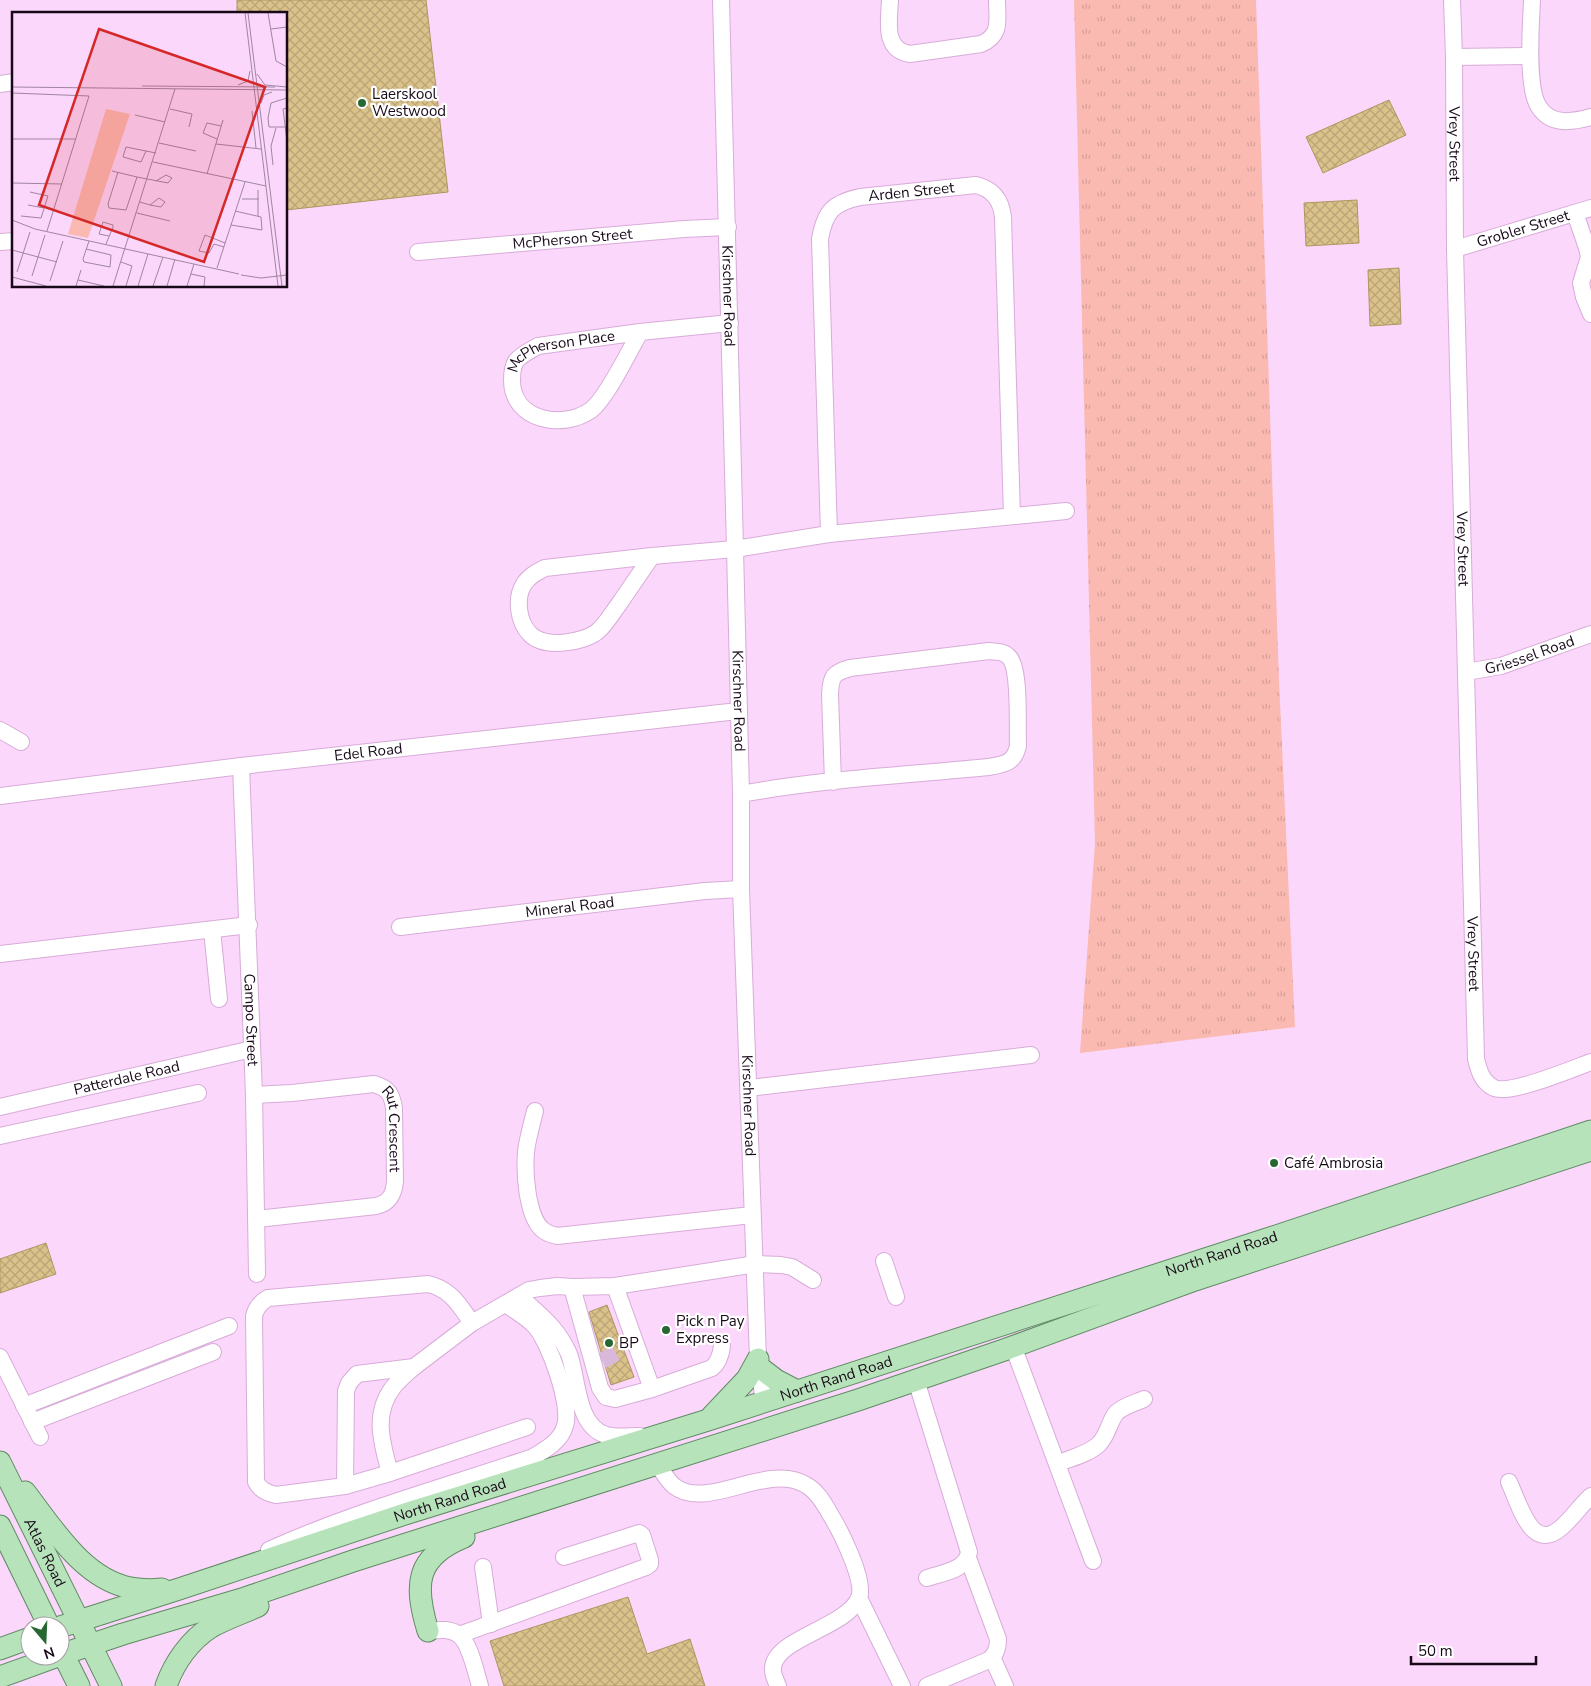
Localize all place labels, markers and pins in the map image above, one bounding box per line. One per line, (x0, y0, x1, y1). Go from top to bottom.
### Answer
place label: Laerskool Westwood (372, 84, 446, 121)
marker: Laerskool Westwood (356, 97, 368, 109)
place label: Café Ambrosia (1284, 1153, 1383, 1173)
marker: Café Ambrosia (1268, 1157, 1280, 1169)
place label: Pick n Pay Express (676, 1311, 745, 1348)
marker: Pick n Pay Express (660, 1324, 672, 1336)
place label: BP (619, 1333, 639, 1353)
marker: BP (603, 1337, 615, 1349)

